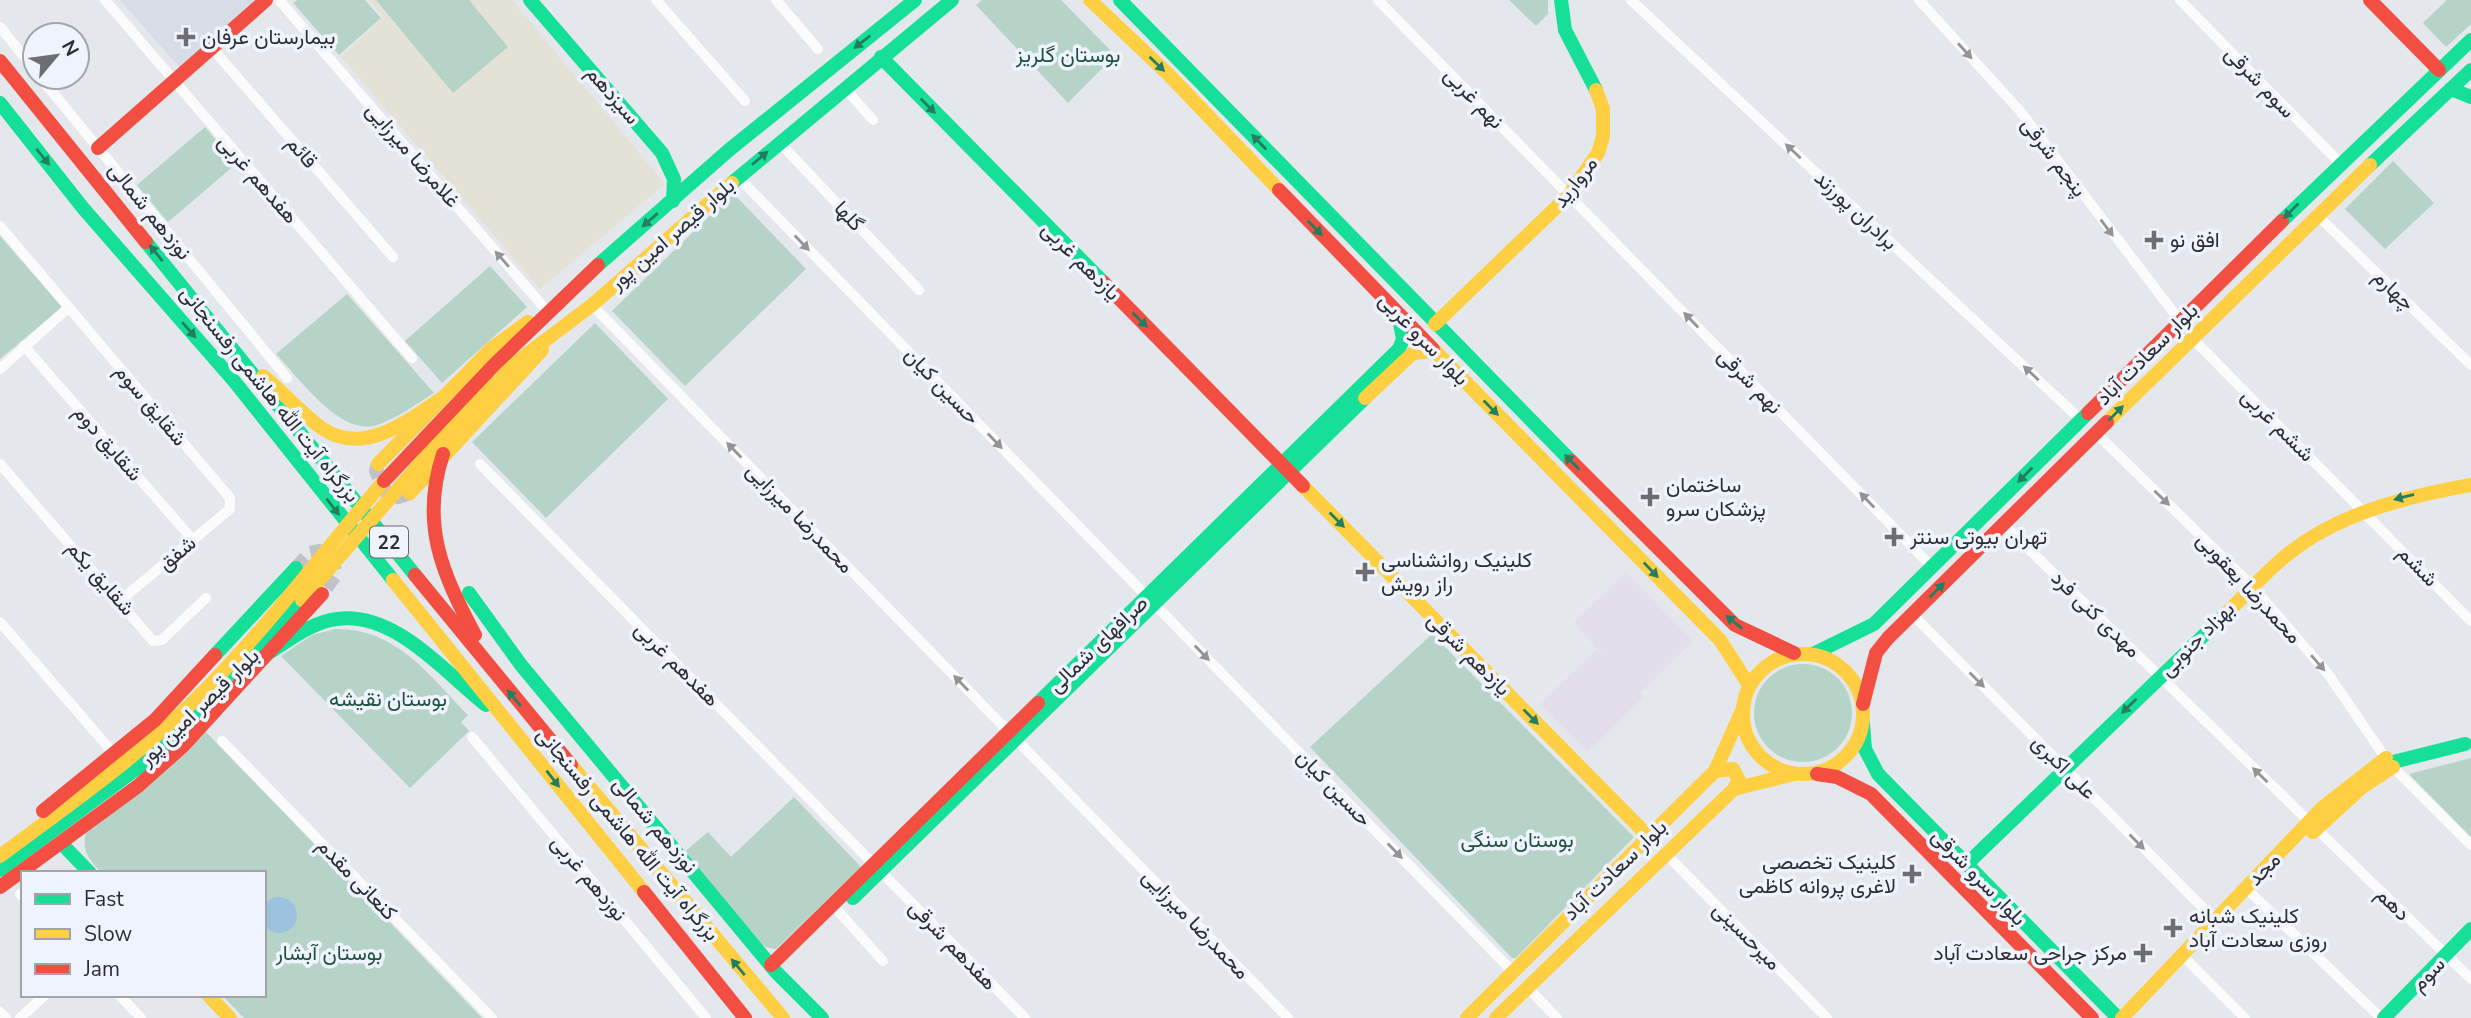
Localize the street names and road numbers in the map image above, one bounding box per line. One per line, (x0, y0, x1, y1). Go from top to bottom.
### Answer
street label: سوم شرقی (2219, 40, 2301, 124)
street label: سیزدهم (580, 60, 646, 130)
street label: نهم غربی (1438, 61, 1510, 135)
street label: غلامرضا میرزایی (360, 96, 466, 214)
street label: پنجم شرقی (2015, 111, 2093, 203)
street label: هفدهم غربی (211, 128, 305, 230)
street label: قائم (280, 130, 324, 174)
street label: مروارید (1546, 150, 1604, 214)
street label: نوزدهم شمالی (102, 156, 198, 266)
street label: برادران پورزند (1808, 164, 1904, 256)
street label: بلوار قیصر امین پور (603, 172, 741, 297)
street label: گلها (828, 195, 870, 237)
street label: یازدهم غربی (1035, 215, 1127, 307)
street label: چهارم (2367, 263, 2421, 317)
street label: بزرگراه آیت الله هاشمی رفسنجانی (174, 280, 366, 508)
street label: بلوار سرو غربی (1373, 286, 1475, 392)
street label: بلوار سعادت آباد (2090, 297, 2204, 411)
street label: حسین کیان (898, 341, 986, 431)
street label: نهم شرقی (1712, 342, 1788, 420)
street label: شقایق سوم (108, 358, 194, 452)
street label: ششم غربی (2235, 382, 2321, 468)
street label: شقایق دوم (67, 399, 149, 487)
street label: محمدرضا میرزایی (740, 457, 860, 579)
road number: 22 (370, 526, 408, 558)
street label: محمدرضا یعقوبی (2190, 526, 2308, 650)
street label: شفق (152, 529, 202, 577)
street label: شقایق یکم (61, 534, 141, 622)
street label: ششم (2391, 539, 2445, 593)
street label: مهدی کنی فرد (2045, 564, 2147, 664)
street label: صرافهای شمالی (1042, 589, 1154, 699)
street label: بهزاد جنوبی (2153, 595, 2241, 683)
street label: یازدهم شرقی (1421, 606, 1517, 702)
street label: هفدهم غربی (628, 615, 726, 713)
street label: بلوار قیصر امین پور (132, 642, 265, 773)
street label: بزرگراه آیت الله هاشمی رفسنجانی (530, 721, 726, 947)
street label: علی اکبری (2025, 728, 2103, 806)
street label: حسین کیان (1290, 743, 1378, 833)
street label: نوزدهم شمالی (606, 771, 704, 879)
street label: بلوار سعادت آباد (1557, 813, 1673, 927)
street label: بلوار سرو شرقی (1925, 822, 2033, 932)
street label: نوزدهم غربی (545, 829, 633, 927)
street label: کنعانی مقدم (311, 832, 403, 926)
street label: مجد (2241, 846, 2287, 892)
street label: محمدرضا میرزایی (1136, 863, 1256, 985)
street label: دهم (2370, 881, 2416, 927)
street label: هفدهم شرقی (903, 894, 1003, 996)
street label: میرحسینی (1707, 896, 1787, 976)
street label: سوم (2405, 950, 2451, 998)

